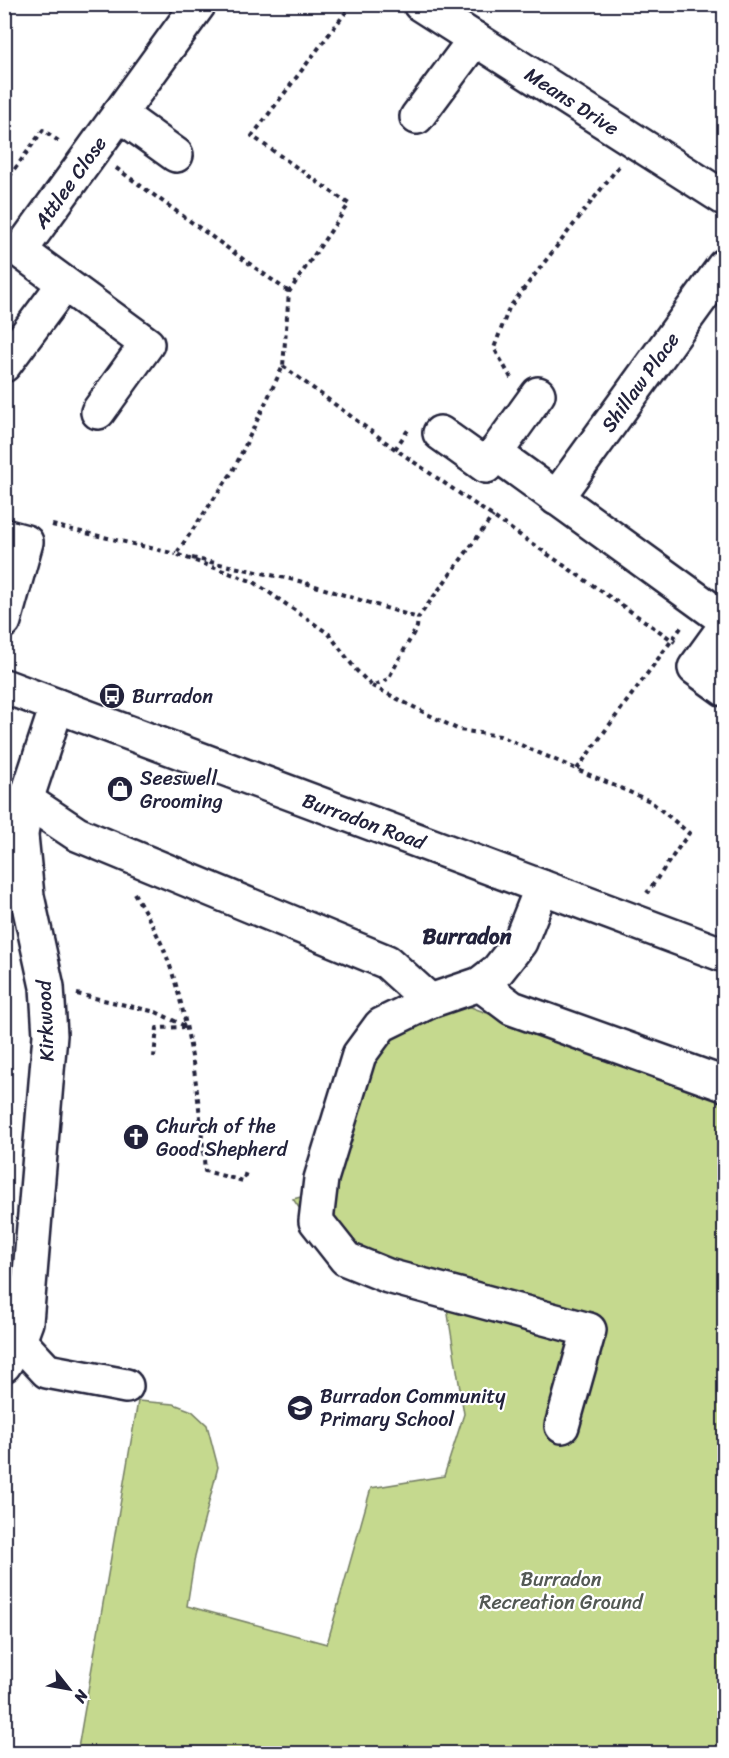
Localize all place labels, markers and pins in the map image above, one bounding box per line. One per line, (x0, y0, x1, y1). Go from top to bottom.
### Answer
place label: Burradon (132, 679, 213, 714)
bus stop icon: Burradon (97, 681, 127, 711)
place label: Seeswell Grooming (140, 761, 223, 819)
shop icon: Seeswell Grooming (105, 774, 135, 804)
place label: Church of the Good Shepherd (156, 1109, 289, 1167)
church icon: Church of the Good Shepherd (121, 1122, 151, 1152)
place label: Burradon Community Primary School (320, 1379, 506, 1437)
school or university icon: Burradon Community Primary School (285, 1393, 315, 1423)

